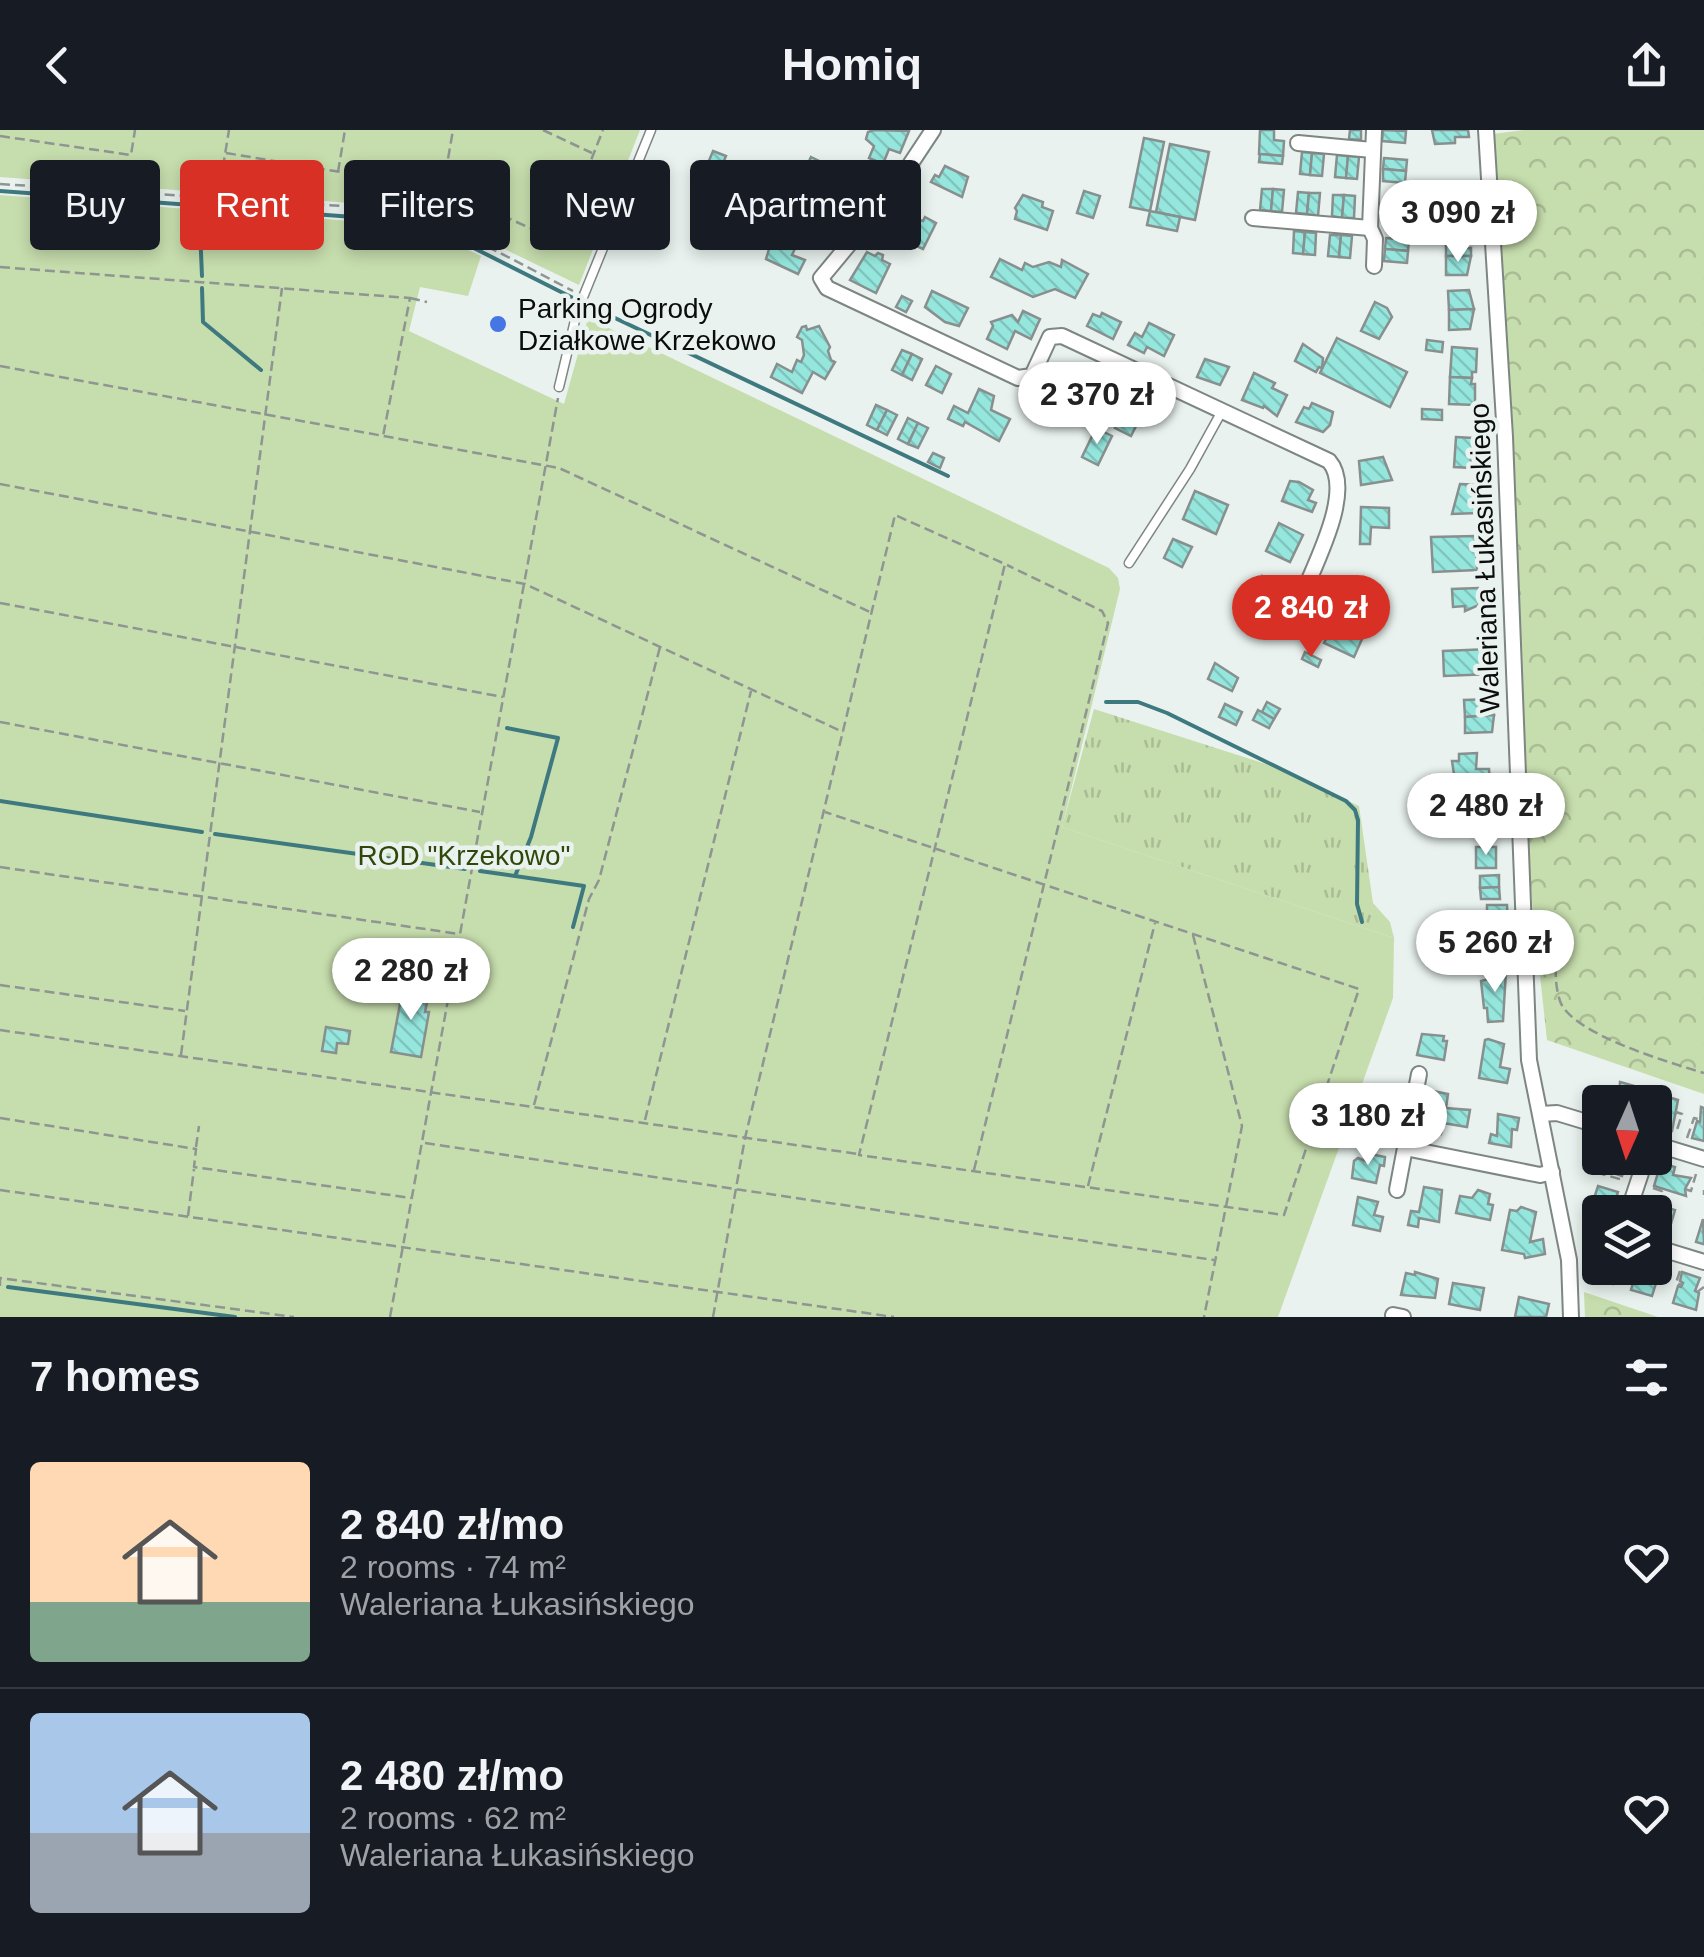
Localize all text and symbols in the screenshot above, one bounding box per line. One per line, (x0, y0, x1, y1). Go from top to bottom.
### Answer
icon: back (30, 38, 85, 93)
icon: share (1619, 38, 1674, 93)
text: Homiq (782, 39, 922, 90)
chip: Buy (30, 160, 160, 250)
chip: Rent (180, 160, 324, 250)
chip: Filters (344, 160, 510, 250)
chip: New (530, 160, 670, 250)
chip: Apartment (690, 160, 921, 250)
pin: 3 090 zł (1355, 180, 1561, 265)
text: 3 090 zł (1401, 194, 1515, 230)
place label: Parking Ogrody Działkowe Krzekowo (518, 293, 776, 356)
marker: Parking Ogrody Działkowe Krzekowo (487, 313, 509, 335)
pin: 2 370 zł (994, 362, 1200, 447)
text: 2 370 zł (1040, 376, 1154, 412)
street label: Waleriana Łukasińskiego (1464, 402, 1505, 714)
pin: 2 840 zł (1208, 575, 1414, 660)
text: 2 840 zł (1254, 589, 1368, 625)
pin: 2 480 zł (1383, 773, 1589, 858)
text: 2 480 zł (1429, 787, 1543, 823)
park label: ROD "Krzekowo" (358, 840, 570, 871)
pin: 5 260 zł (1392, 910, 1598, 995)
text: 5 260 zł (1438, 924, 1552, 960)
pin: 2 280 zł (308, 938, 514, 1023)
text: 2 280 zł (354, 952, 468, 988)
pin: 3 180 zł (1265, 1083, 1471, 1168)
north arrow (1582, 1085, 1672, 1175)
map controls (1582, 1085, 1672, 1285)
text: 3 180 zł (1311, 1097, 1425, 1133)
button: layers (1582, 1195, 1672, 1285)
icon: filters (1619, 1350, 1674, 1405)
text: 7 homes (30, 1353, 200, 1400)
text: 2 840 zł/mo (340, 1501, 564, 1548)
icon: home (110, 1502, 230, 1622)
icon: heart (1619, 1535, 1674, 1590)
text: 2 rooms · 74 m² (340, 1549, 566, 1585)
text: Waleriana Łukasińskiego (340, 1586, 695, 1622)
text: 2 480 zł/mo (340, 1752, 564, 1799)
icon: home (110, 1753, 230, 1873)
icon: heart (1619, 1786, 1674, 1841)
text: 2 rooms · 62 m² (340, 1800, 566, 1836)
text: Waleriana Łukasińskiego (340, 1837, 695, 1873)

